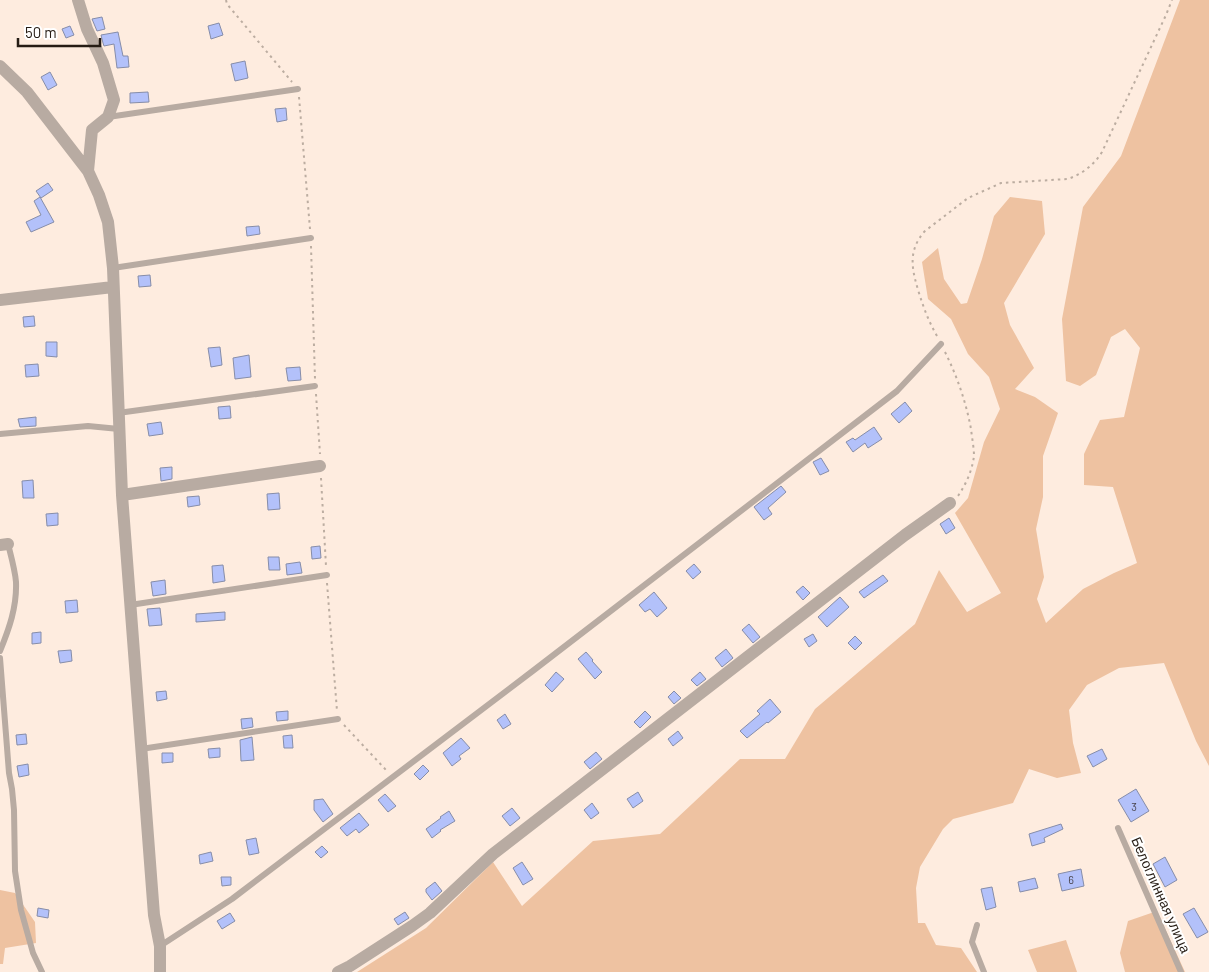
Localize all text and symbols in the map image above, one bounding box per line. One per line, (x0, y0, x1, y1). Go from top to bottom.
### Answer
scale bar (18, 15, 100, 47)
text: 50 m (25, 23, 57, 41)
house number: 3 (1131, 800, 1137, 813)
street label: Белоглинная улица (1128, 834, 1195, 956)
house number: 6 (1068, 873, 1074, 886)

